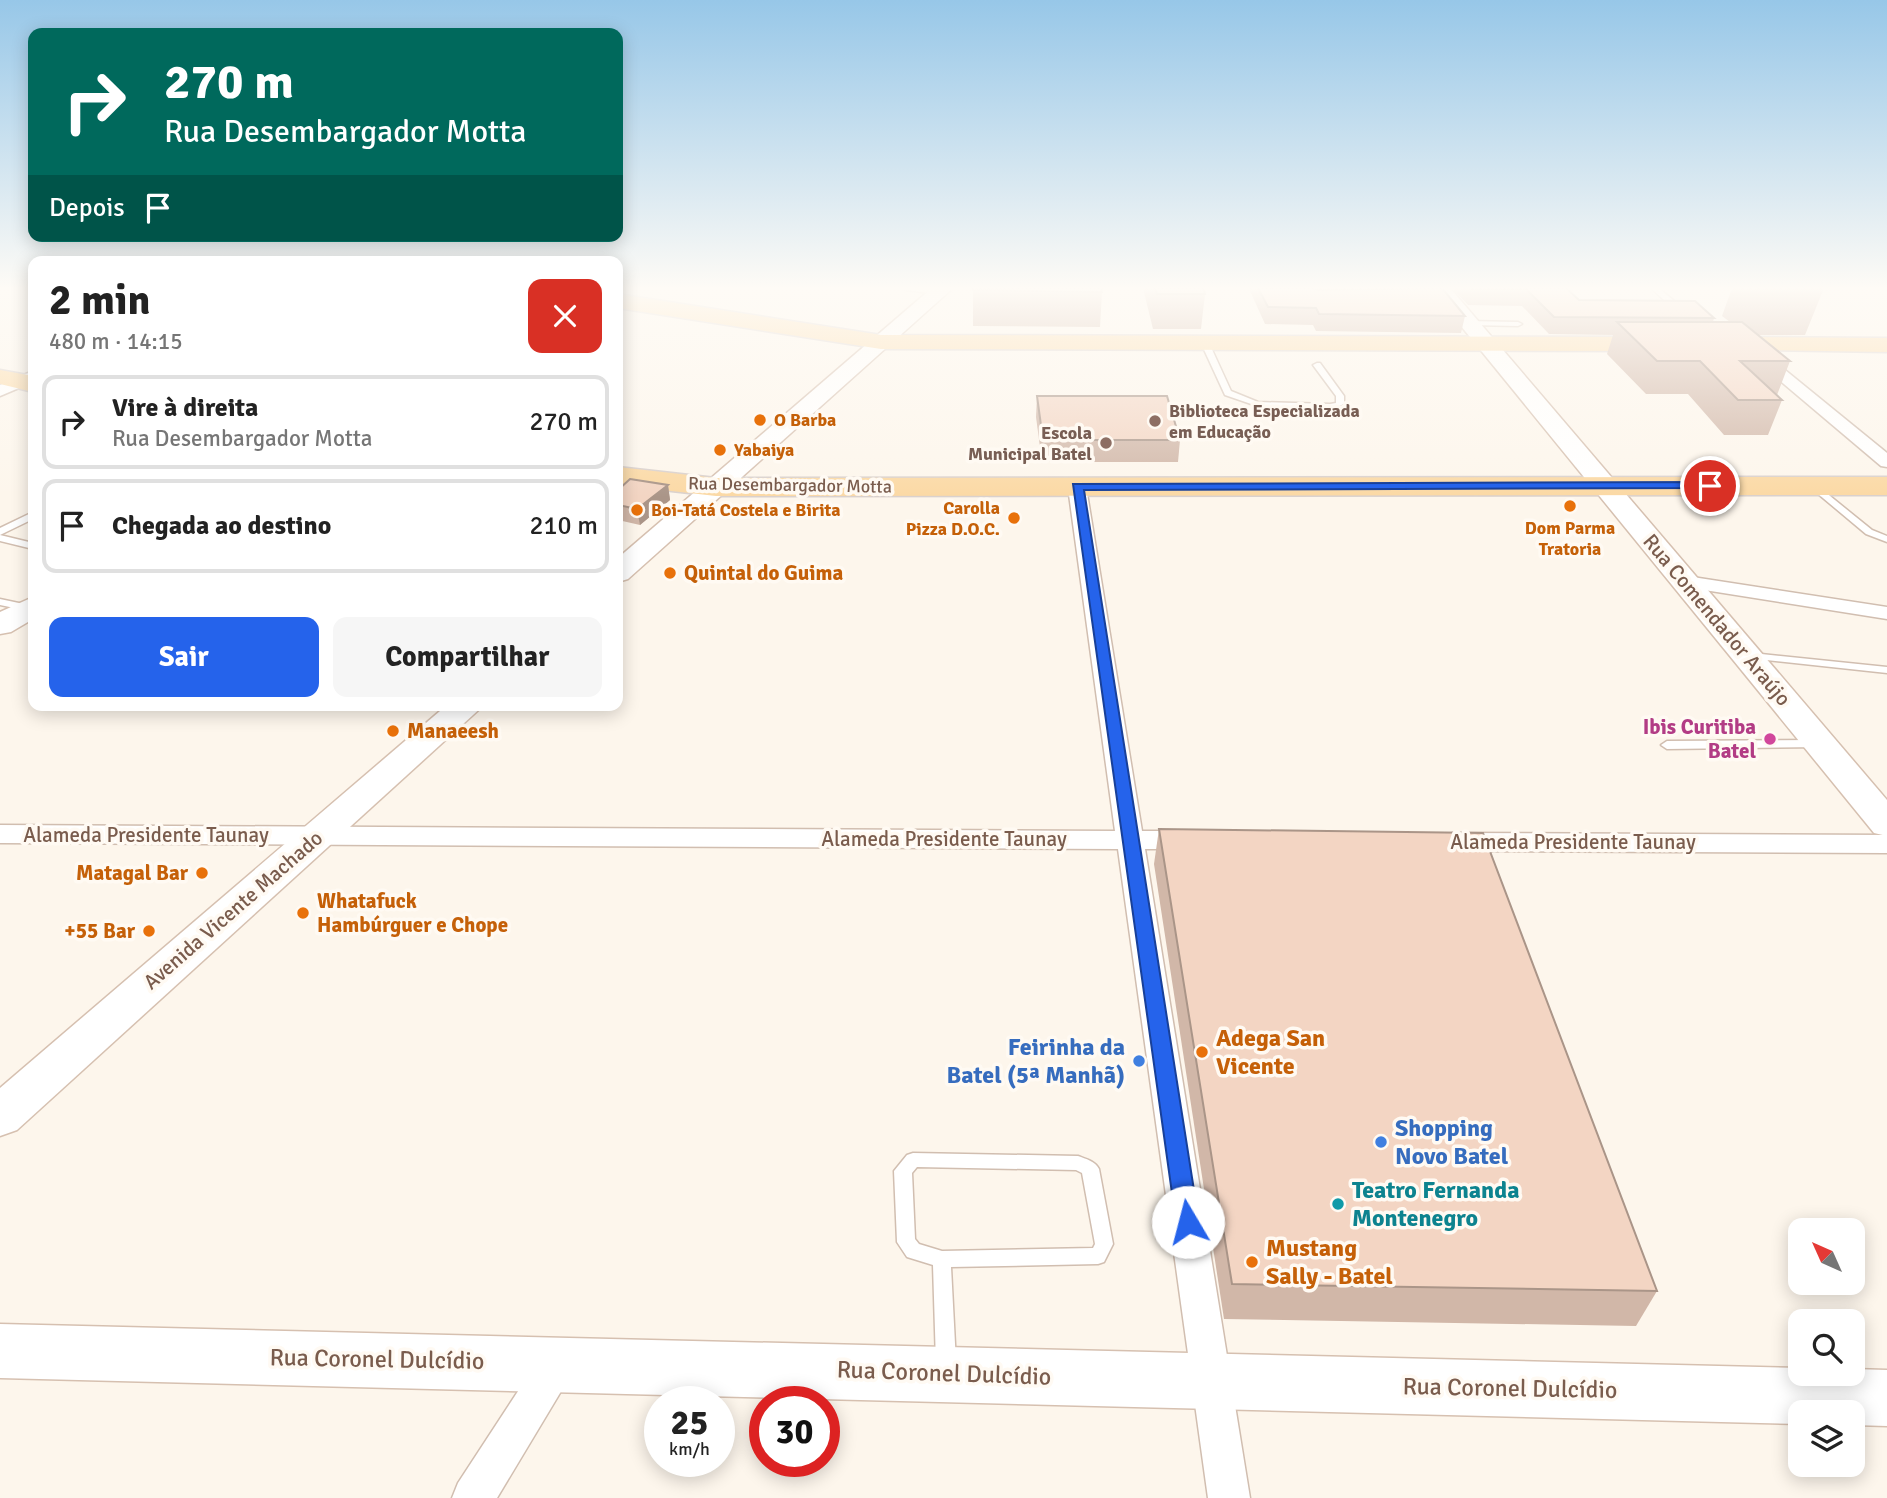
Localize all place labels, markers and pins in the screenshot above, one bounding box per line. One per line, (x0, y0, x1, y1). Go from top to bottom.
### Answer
place label: Biblioteca Especializada em Educação (1169, 400, 1360, 443)
place label: O Barba (774, 409, 836, 431)
marker: O Barba (752, 412, 768, 428)
marker: Biblioteca Especializada em Educação (1147, 413, 1163, 429)
place label: Escola Municipal Batel (968, 422, 1092, 465)
marker: Escola Municipal Batel (1098, 435, 1114, 451)
place label: Yabaiya (733, 439, 794, 461)
marker: Yabaiya (712, 442, 728, 458)
pin (1680, 456, 1740, 516)
place label: Carolla Pizza D.O.C. (906, 497, 1000, 540)
marker: Dom Parma Tratoria (1562, 498, 1578, 514)
place label: Boi-Tatá Costela e Birita (651, 499, 841, 521)
marker: Boi-Tatá Costela e Birita (629, 502, 645, 518)
marker: Carolla Pizza D.O.C. (1006, 510, 1022, 526)
place label: Dom Parma Tratoria (1525, 517, 1615, 560)
place label: Quintal do Guima (684, 560, 844, 586)
marker: Quintal do Guima (662, 565, 678, 581)
place label: Ibis Curitiba Batel (1643, 714, 1756, 764)
place label: Manaeesh (407, 718, 499, 744)
marker: Manaeesh (385, 723, 401, 739)
marker: Ibis Curitiba Batel (1762, 731, 1778, 747)
place label: Matagal Bar (76, 860, 189, 886)
marker: Matagal Bar (194, 865, 210, 881)
place label: Whatafuck Hambúrguer e Chope (317, 888, 508, 938)
marker: Whatafuck Hambúrguer e Chope (295, 905, 311, 921)
place label: +55 Bar (64, 918, 136, 944)
marker: +55 Bar (141, 923, 157, 939)
place label: Adega San Vicente (1216, 1023, 1325, 1081)
place label: Feirinha da Batel (5ª Manhã) (947, 1032, 1125, 1090)
marker: Adega San Vicente (1194, 1044, 1210, 1060)
marker: Feirinha da Batel (5ª Manhã) (1131, 1053, 1147, 1069)
place label: Shopping Novo Batel (1395, 1113, 1509, 1171)
marker: Shopping Novo Batel (1373, 1134, 1389, 1150)
place label: Teatro Fernanda Montenegro (1352, 1175, 1519, 1233)
marker: Teatro Fernanda Montenegro (1330, 1196, 1346, 1212)
place label: Mustang Sally - Batel (1266, 1233, 1393, 1291)
marker: Mustang Sally - Batel (1244, 1254, 1260, 1270)

